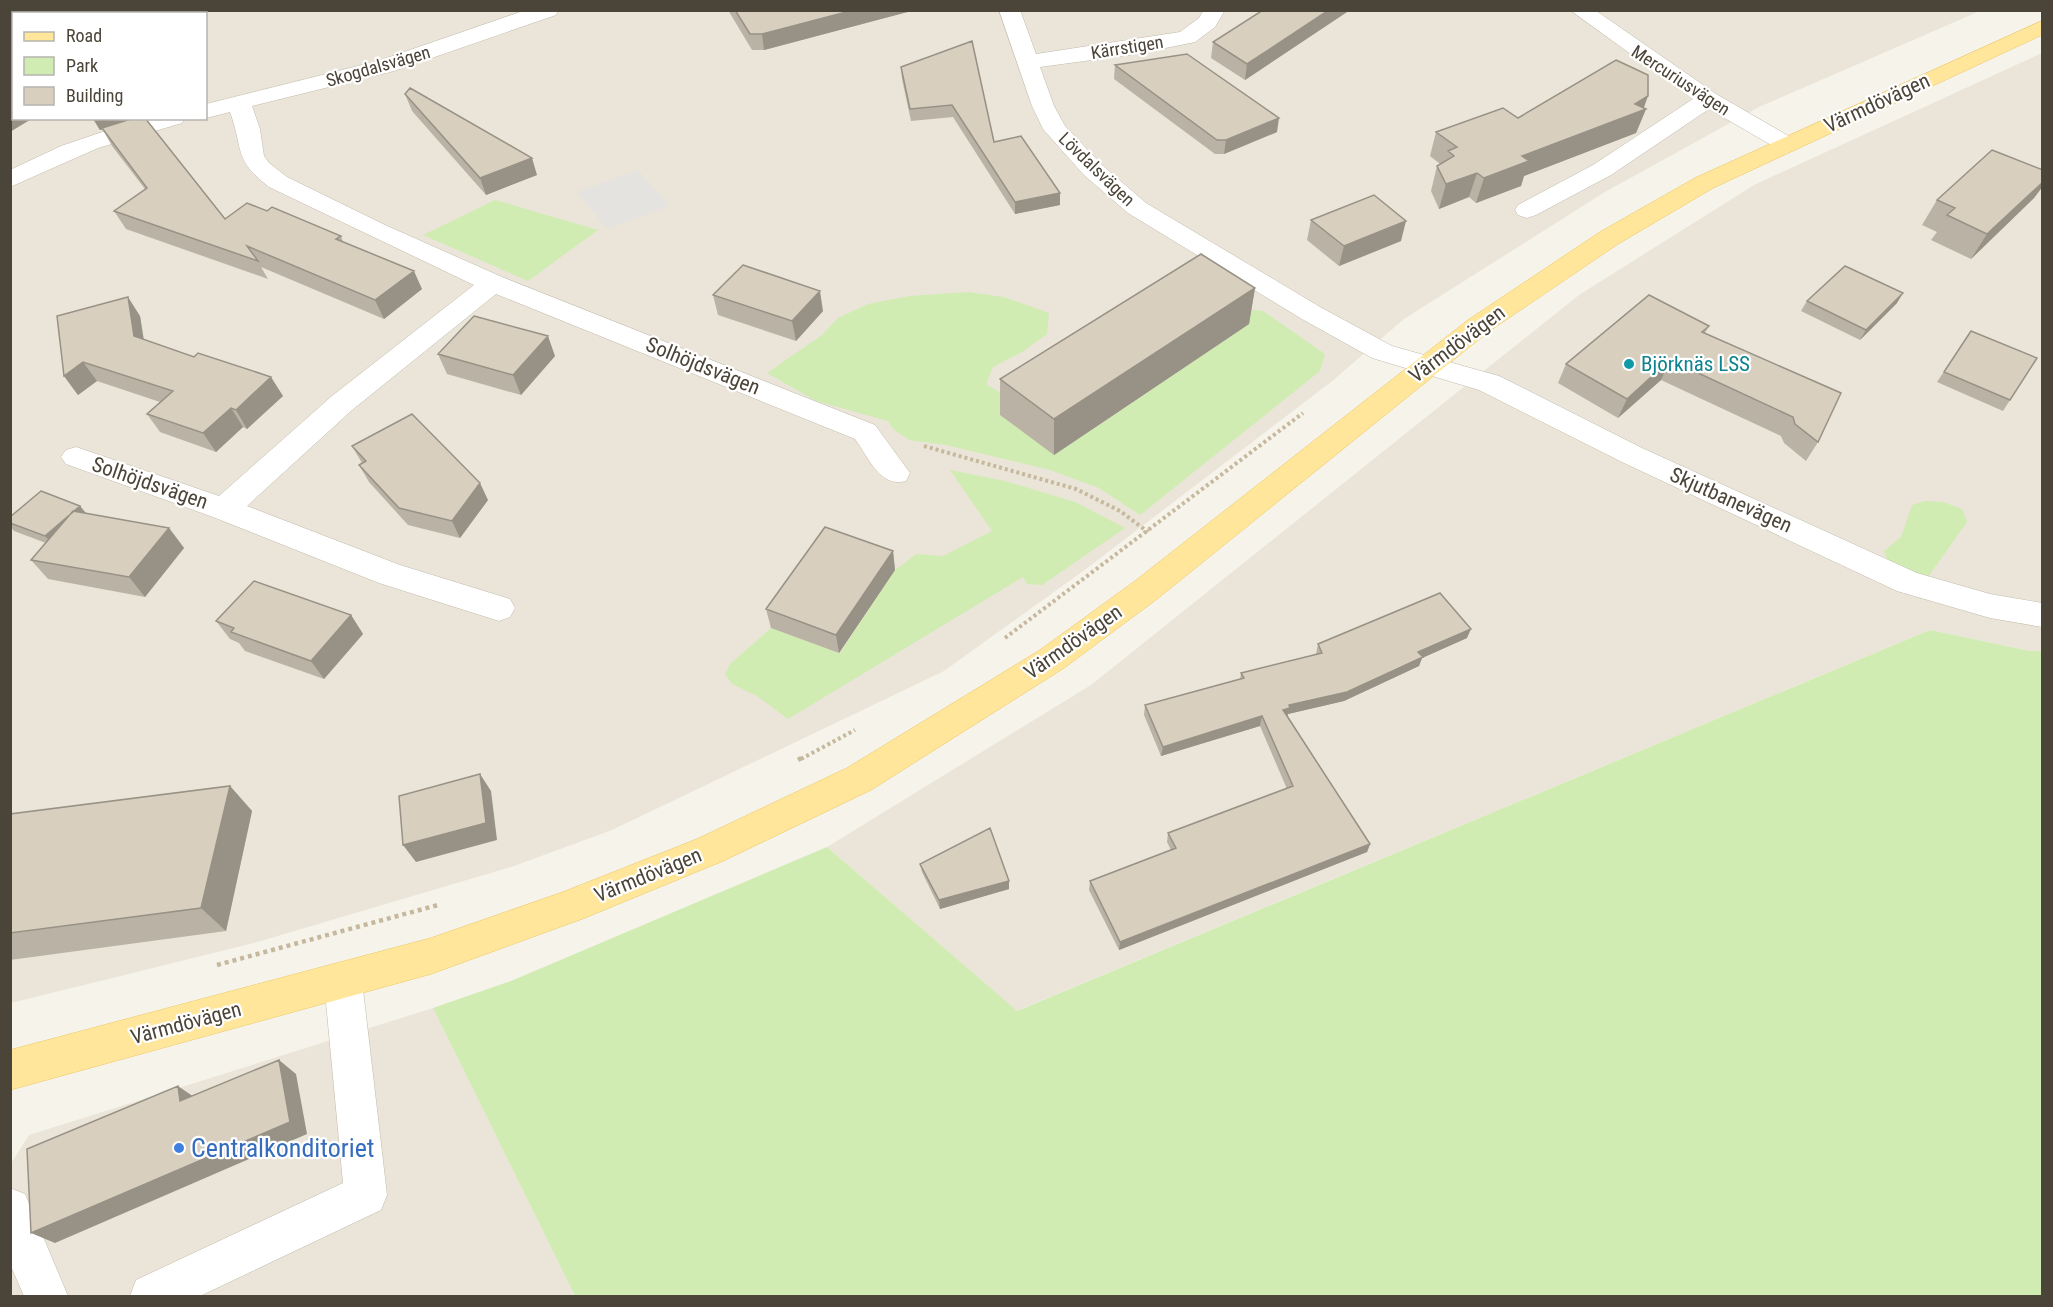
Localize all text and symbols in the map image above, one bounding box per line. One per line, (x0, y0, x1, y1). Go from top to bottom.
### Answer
legend (12, 12, 207, 120)
text: Road (66, 25, 102, 46)
street label: Kärrstigen (1089, 31, 1165, 63)
street label: Mercuriusvägen (1628, 40, 1734, 120)
street label: Skogdalsvägen (323, 41, 433, 91)
text: Park (66, 55, 98, 76)
street label: Värmdövägen (1820, 68, 1934, 138)
text: Building (66, 85, 123, 106)
street label: Lövdalsvägen (1055, 128, 1139, 210)
street label: Värmdövägen (1404, 300, 1510, 388)
street label: Solhöjdsvägen (642, 332, 764, 400)
place label: Björknäs LSS (1641, 352, 1750, 376)
marker: Björknäs LSS (1622, 357, 1636, 371)
street label: Solhöjdsvägen (89, 452, 211, 514)
street label: Skjutbanevägen (1666, 462, 1796, 538)
street label: Värmdövägen (1020, 600, 1126, 684)
street label: Värmdövägen (591, 843, 705, 907)
street label: Värmdövägen (128, 997, 244, 1049)
place label: Centralkonditoriet (191, 1133, 375, 1163)
marker: Centralkonditoriet (172, 1141, 186, 1155)

